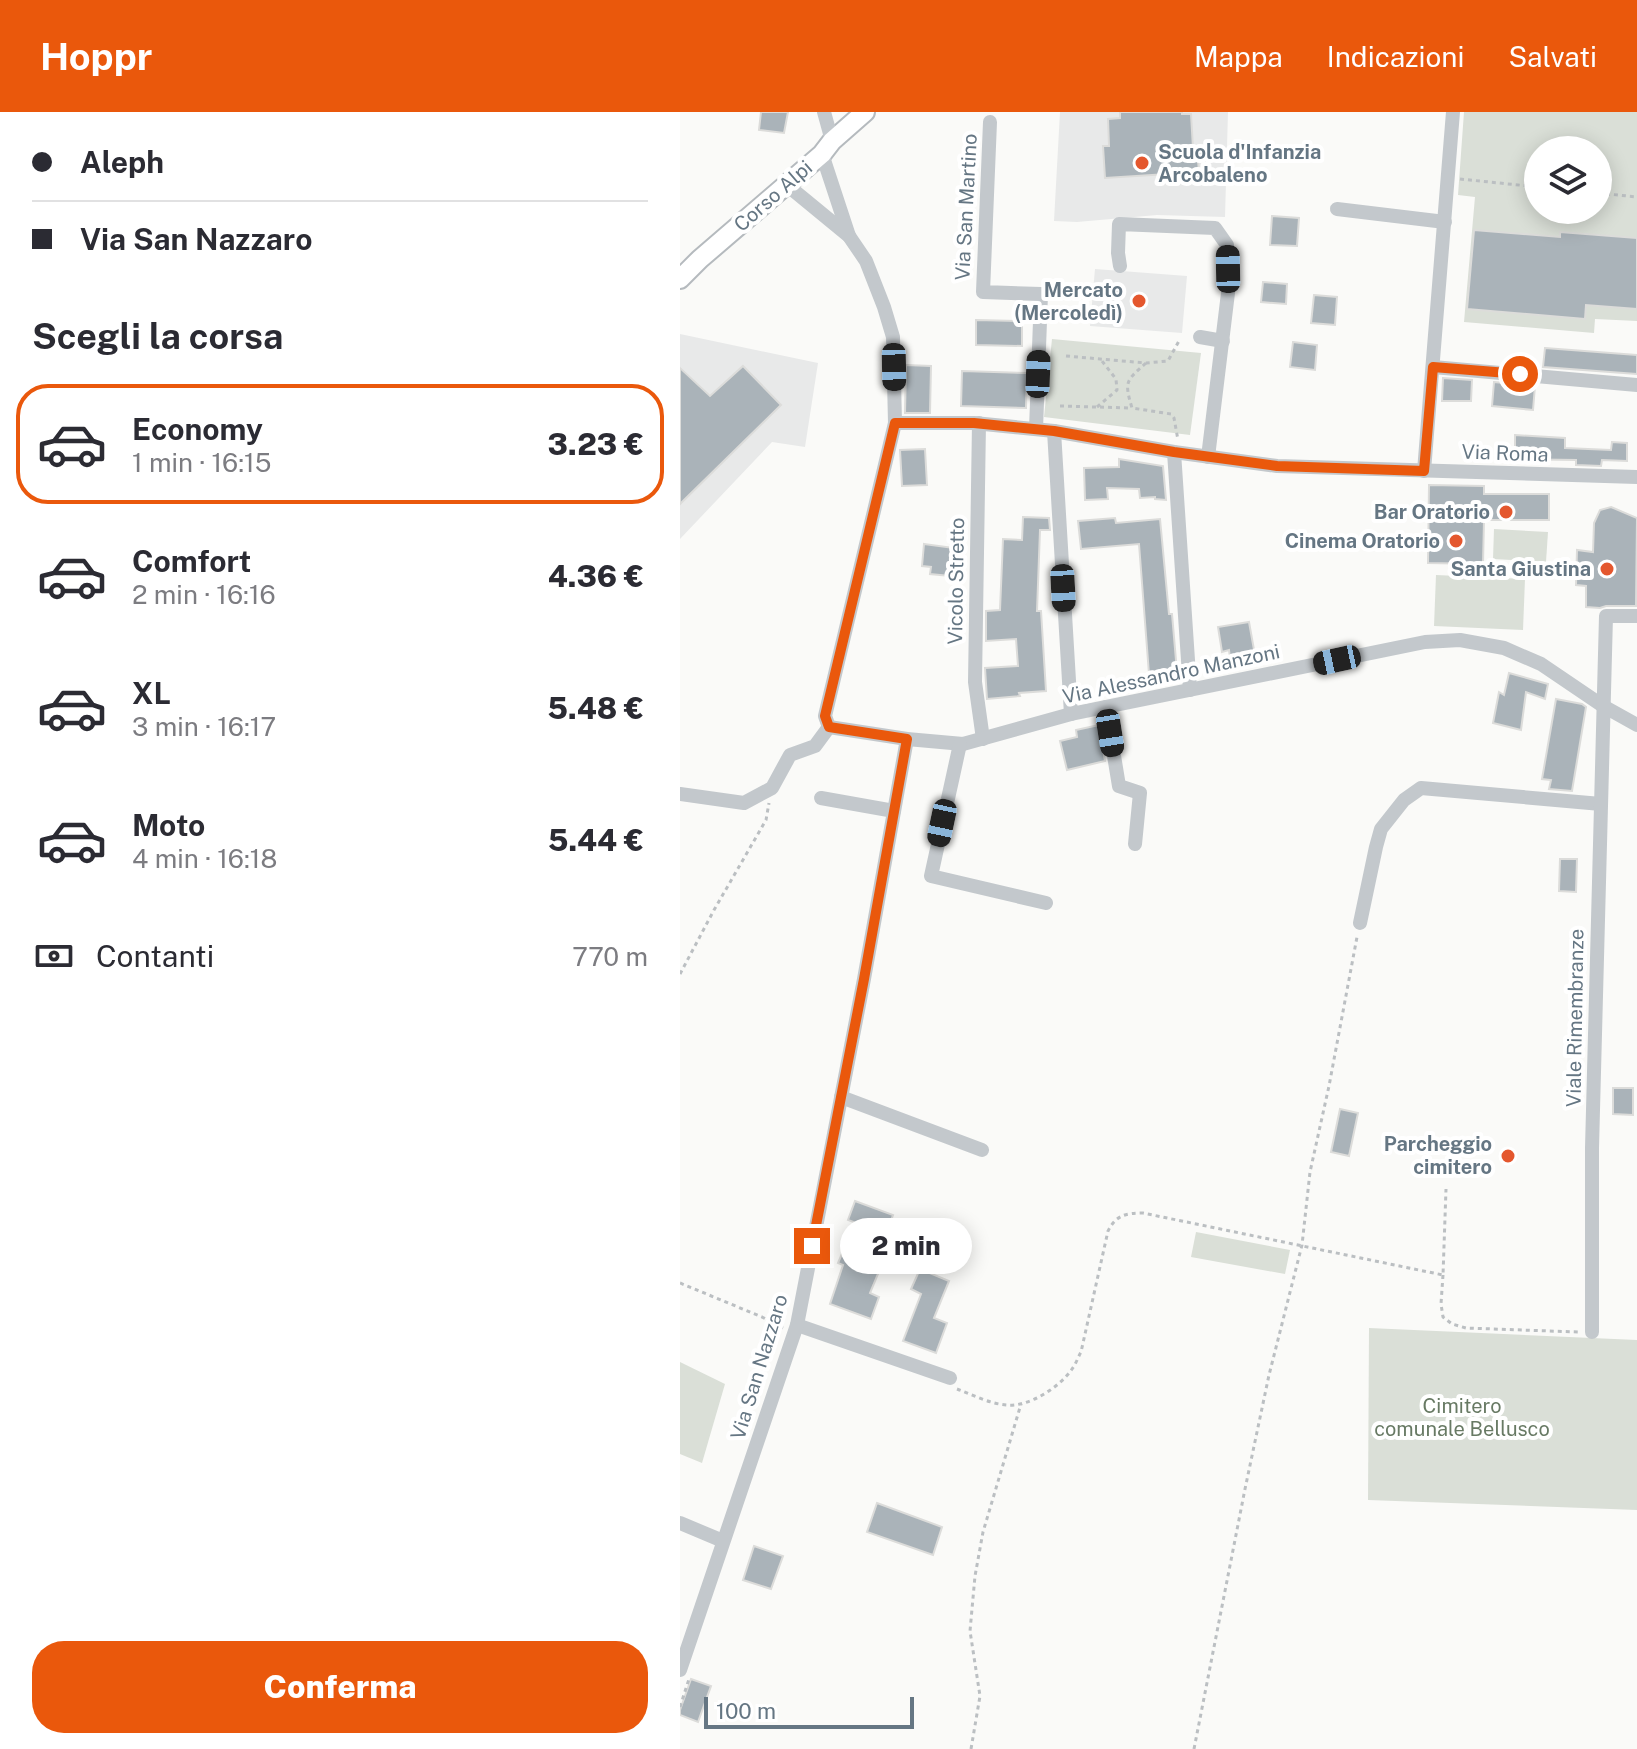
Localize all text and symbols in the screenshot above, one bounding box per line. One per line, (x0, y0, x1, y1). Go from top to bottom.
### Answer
text: Hoppr (40, 34, 152, 79)
text: Mappa (1194, 40, 1283, 73)
text: Indicazioni (1327, 40, 1464, 73)
text: Salvati (1508, 40, 1597, 73)
street label: Via San Martino (950, 133, 982, 281)
map controls (1524, 136, 1612, 224)
button: layers (1524, 136, 1612, 224)
place label: Scuola d'Infanzia Arcobaleno (1158, 140, 1321, 187)
text: Aleph (80, 144, 164, 180)
marker: Scuola d'Infanzia Arcobaleno (1133, 154, 1151, 172)
street label: Corso Alpi (729, 155, 817, 237)
text: Via San Nazzaro (80, 221, 312, 257)
car (1216, 245, 1240, 293)
place label: Mercato (Mercoledì) (1014, 278, 1123, 325)
marker: Mercato (Mercoledì) (1130, 292, 1148, 310)
text: Scegli la corsa (32, 315, 283, 357)
car (882, 343, 906, 391)
car (1025, 350, 1051, 398)
route start (1502, 356, 1538, 392)
icon: car (36, 408, 108, 480)
text: Economy (132, 411, 263, 447)
text: 3.23 € (547, 426, 644, 462)
street label: Via Roma (1461, 439, 1549, 467)
text: 1 min · 16:15 (132, 447, 271, 478)
place label: Bar Oratorio (1374, 500, 1490, 524)
marker: Bar Oratorio (1497, 503, 1515, 521)
street label: Vicolo Stretto (943, 517, 969, 645)
place label: Cinema Oratorio (1285, 529, 1440, 553)
marker: Cinema Oratorio (1447, 532, 1465, 550)
icon: car (36, 540, 108, 612)
text: Comfort (132, 543, 251, 579)
place label: Santa Giustina (1451, 557, 1591, 581)
text: 4.36 € (548, 558, 644, 594)
marker: Santa Giustina (1598, 560, 1616, 578)
car (1050, 563, 1076, 613)
text: 2 min · 16:16 (132, 579, 276, 610)
street label: Via Alessandro Manzoni (1060, 639, 1282, 709)
car (1311, 643, 1363, 677)
icon: car (36, 672, 108, 744)
text: XL (132, 675, 171, 711)
text: 5.48 € (547, 690, 644, 726)
car (1094, 707, 1126, 759)
text: 3 min · 16:17 (132, 711, 276, 742)
car (925, 797, 959, 849)
icon: car (36, 804, 108, 876)
text: Moto (132, 807, 205, 843)
text: 5.44 € (548, 822, 644, 858)
text: 4 min · 16:18 (132, 843, 277, 874)
street label: Viale Rimembranze (1561, 929, 1589, 1107)
icon: cash (32, 934, 76, 978)
text: Contanti (96, 938, 214, 974)
text: 770 m (572, 941, 648, 972)
place label: Parcheggio cimitero (1384, 1132, 1492, 1179)
marker: Parcheggio cimitero (1499, 1147, 1517, 1165)
callout: 2 min (840, 1218, 972, 1274)
route end (794, 1228, 830, 1264)
text: 2 min (871, 1230, 941, 1261)
street label: Via San Nazzaro (725, 1291, 793, 1443)
park label: Cimitero comunale Bellusco (1374, 1394, 1550, 1441)
button: Conferma (32, 1641, 648, 1733)
scale bar (704, 1693, 914, 1729)
text: 100 m (716, 1698, 776, 1724)

